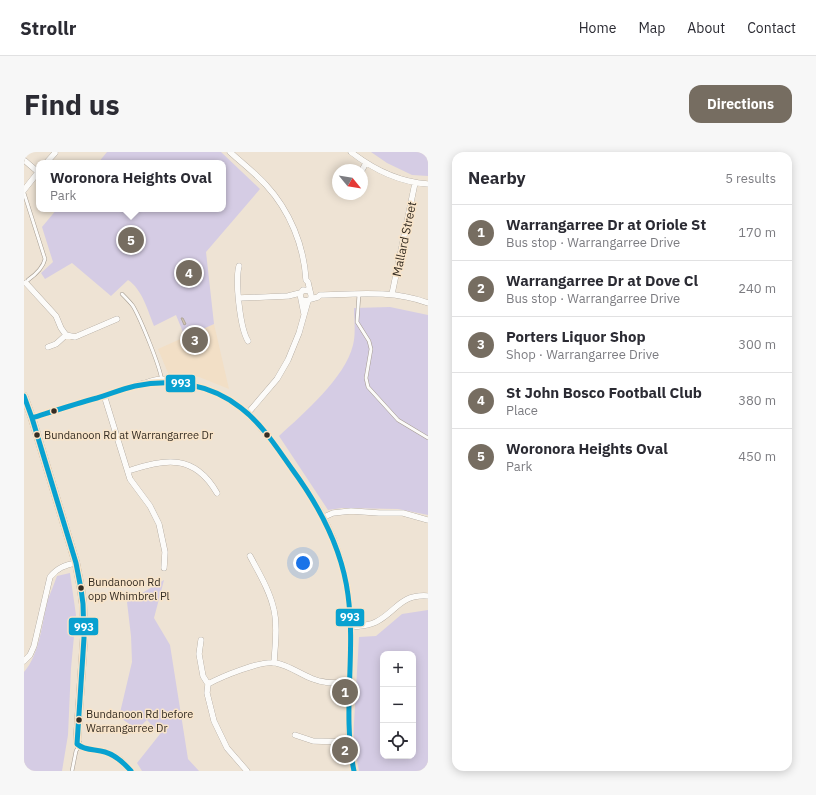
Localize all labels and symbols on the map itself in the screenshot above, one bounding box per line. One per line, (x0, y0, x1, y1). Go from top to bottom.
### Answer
north arrow (332, 164, 368, 200)
street label: Mallard Street (389, 200, 419, 278)
pin: 5 (118, 225, 144, 255)
pin: 4 (176, 258, 202, 288)
pin: 3 (182, 325, 208, 355)
line badge: 993 (165, 374, 196, 393)
text: 993 (171, 376, 191, 390)
unlabelled marker (49, 406, 59, 416)
place label: Bundanoon Rd at Warrangarree Dr (44, 428, 213, 442)
marker: Bundanoon Rd at Warrangarree Dr (32, 430, 42, 440)
unlabelled marker (262, 430, 272, 440)
your location (293, 553, 313, 573)
place label: Bundanoon Rd opp Whimbrel Pl (88, 575, 170, 603)
marker: Bundanoon Rd opp Whimbrel Pl (76, 583, 86, 593)
line badge: 993 (335, 608, 365, 627)
text: 993 (340, 610, 360, 624)
line badge: 993 (68, 617, 99, 636)
text: 993 (74, 620, 94, 634)
pin: 1 (332, 677, 358, 707)
place label: Bundanoon Rd before Warrangarree Dr (86, 707, 193, 735)
marker: Bundanoon Rd before Warrangarree Dr (74, 715, 84, 725)
pin: 2 (332, 735, 358, 765)

